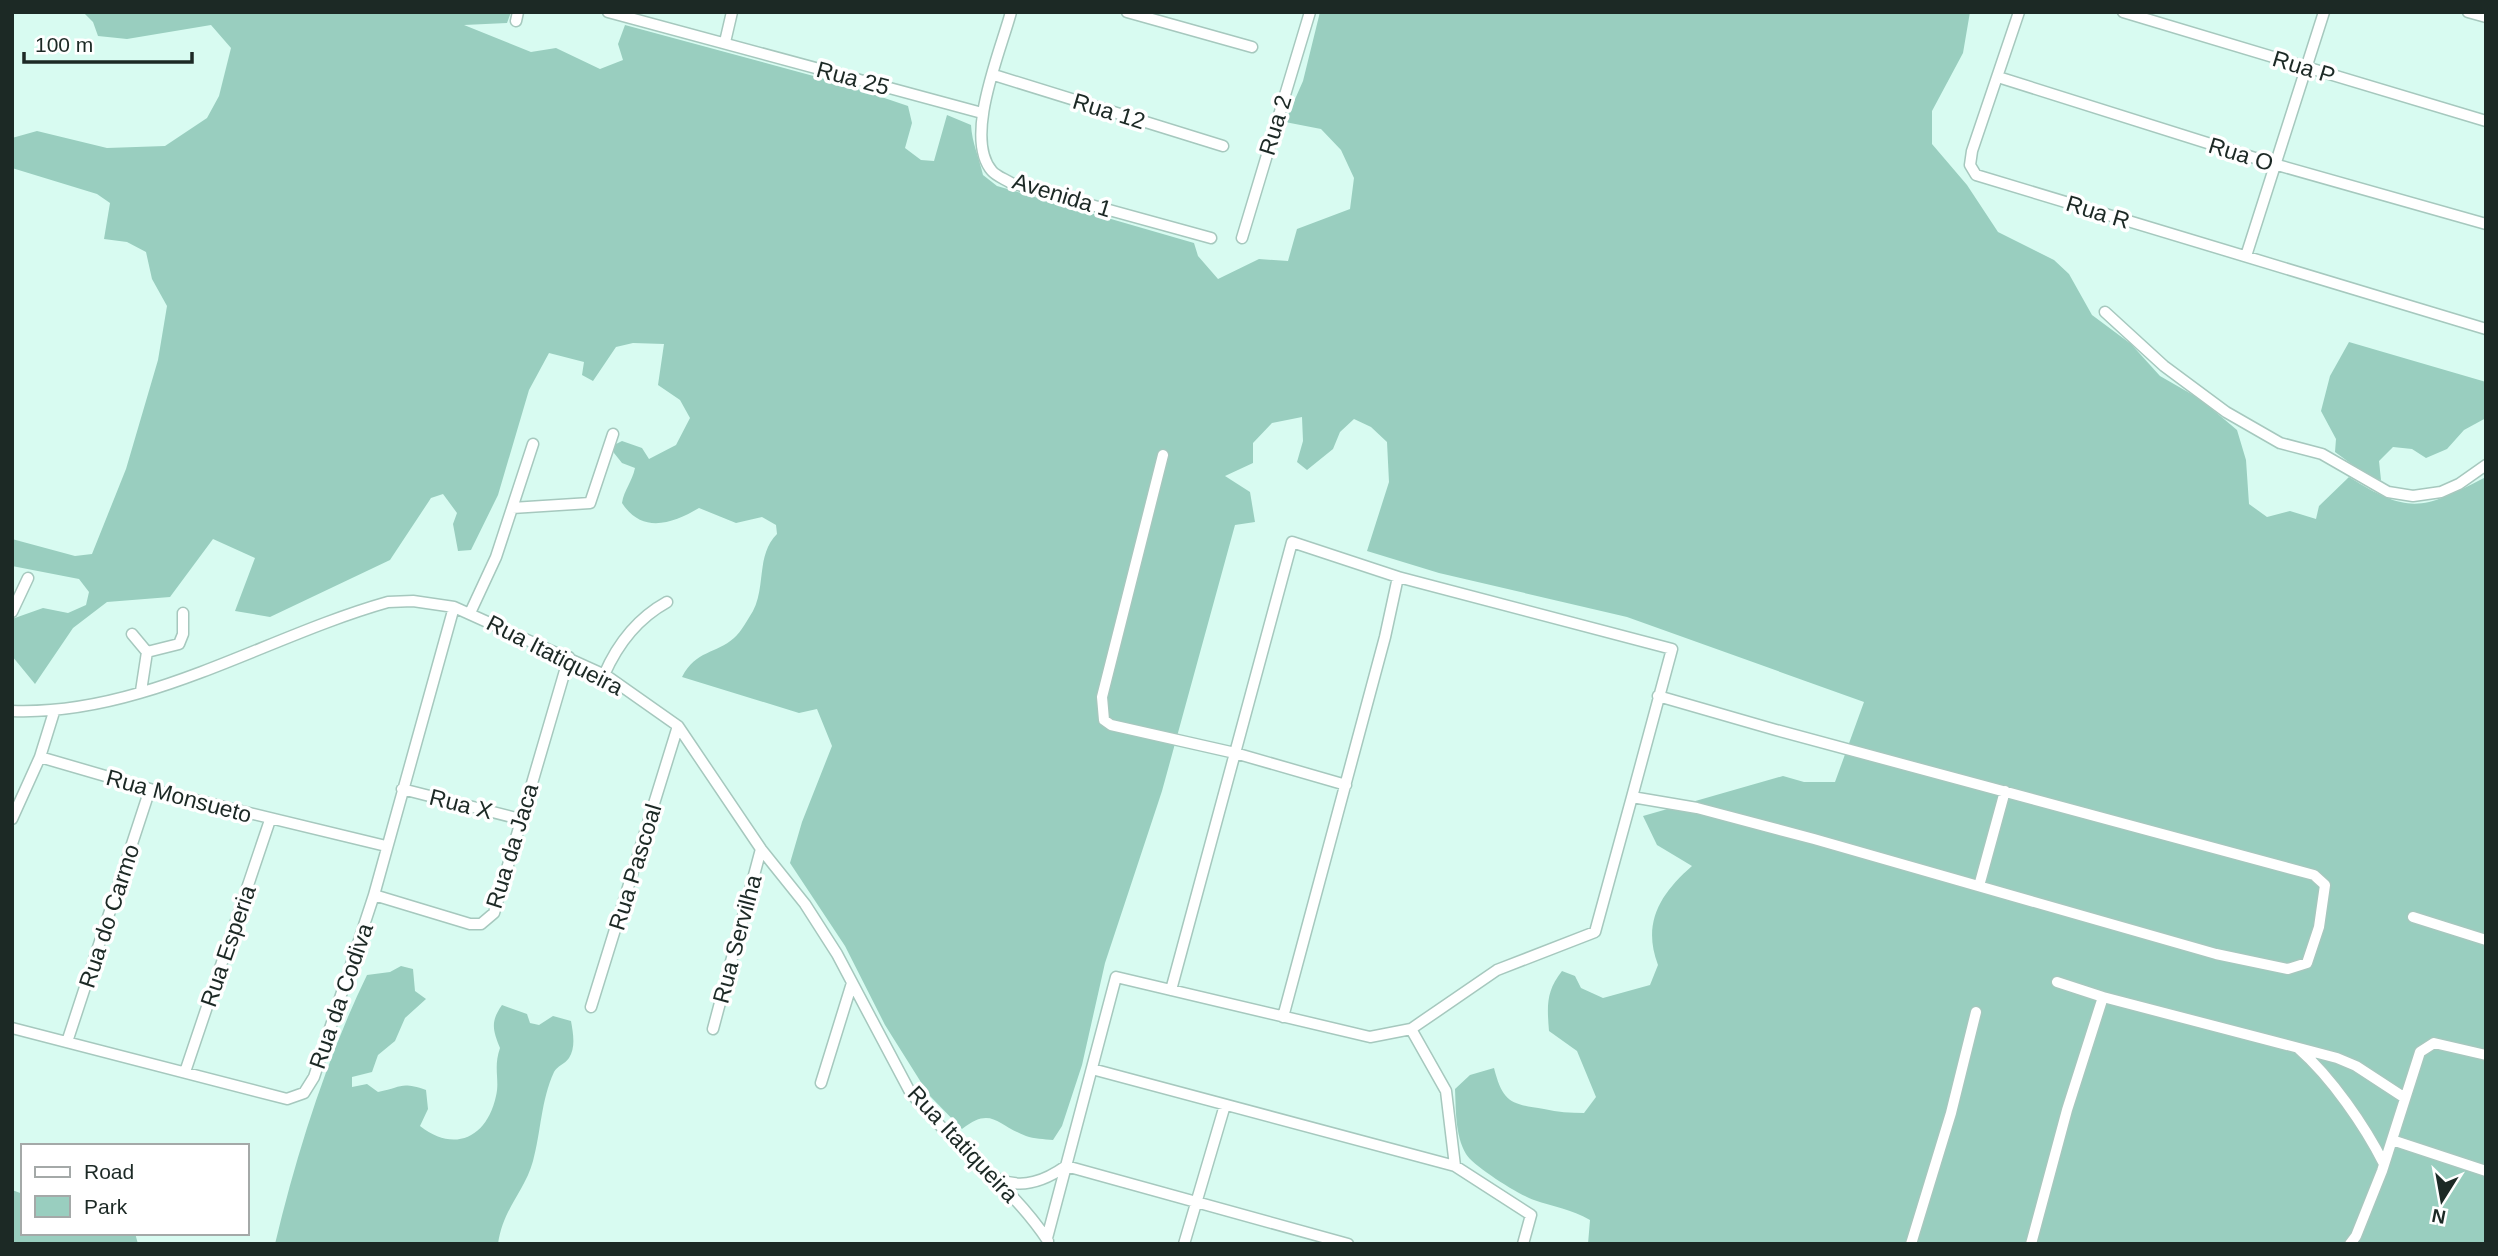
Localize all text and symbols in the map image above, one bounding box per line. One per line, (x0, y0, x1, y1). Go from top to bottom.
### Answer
scale bar (24, 21, 192, 65)
text: 100 m (35, 33, 93, 56)
street label: Rua P (2270, 45, 2338, 89)
street label: Rua 25 (814, 56, 892, 100)
street label: Rua 12 (1070, 88, 1148, 134)
street label: Rua 2 (1254, 92, 1296, 158)
street label: Rua O (2205, 132, 2277, 176)
street label: Avenida 1 (1009, 168, 1115, 222)
street label: Rua R (2063, 190, 2133, 234)
street label: Rua Itatiqueira (482, 609, 628, 701)
street label: Rua Monsueto (103, 764, 255, 828)
street label: Rua da Jaca (481, 780, 543, 912)
street label: Rua X (427, 784, 495, 824)
street label: Rua Pascoal (604, 801, 666, 933)
street label: Rua do Carmo (74, 841, 144, 991)
street label: Rua Servilha (707, 872, 767, 1006)
street label: Rua Esperia (195, 882, 261, 1010)
street label: Rua da Codiva (304, 920, 378, 1072)
street label: Rua Itatiqueira (902, 1080, 1024, 1208)
legend (21, 1144, 248, 1235)
text: Road (84, 1160, 134, 1183)
north arrow (2407, 1165, 2477, 1235)
text: Park (84, 1195, 128, 1218)
text: N (2430, 1205, 2448, 1228)

